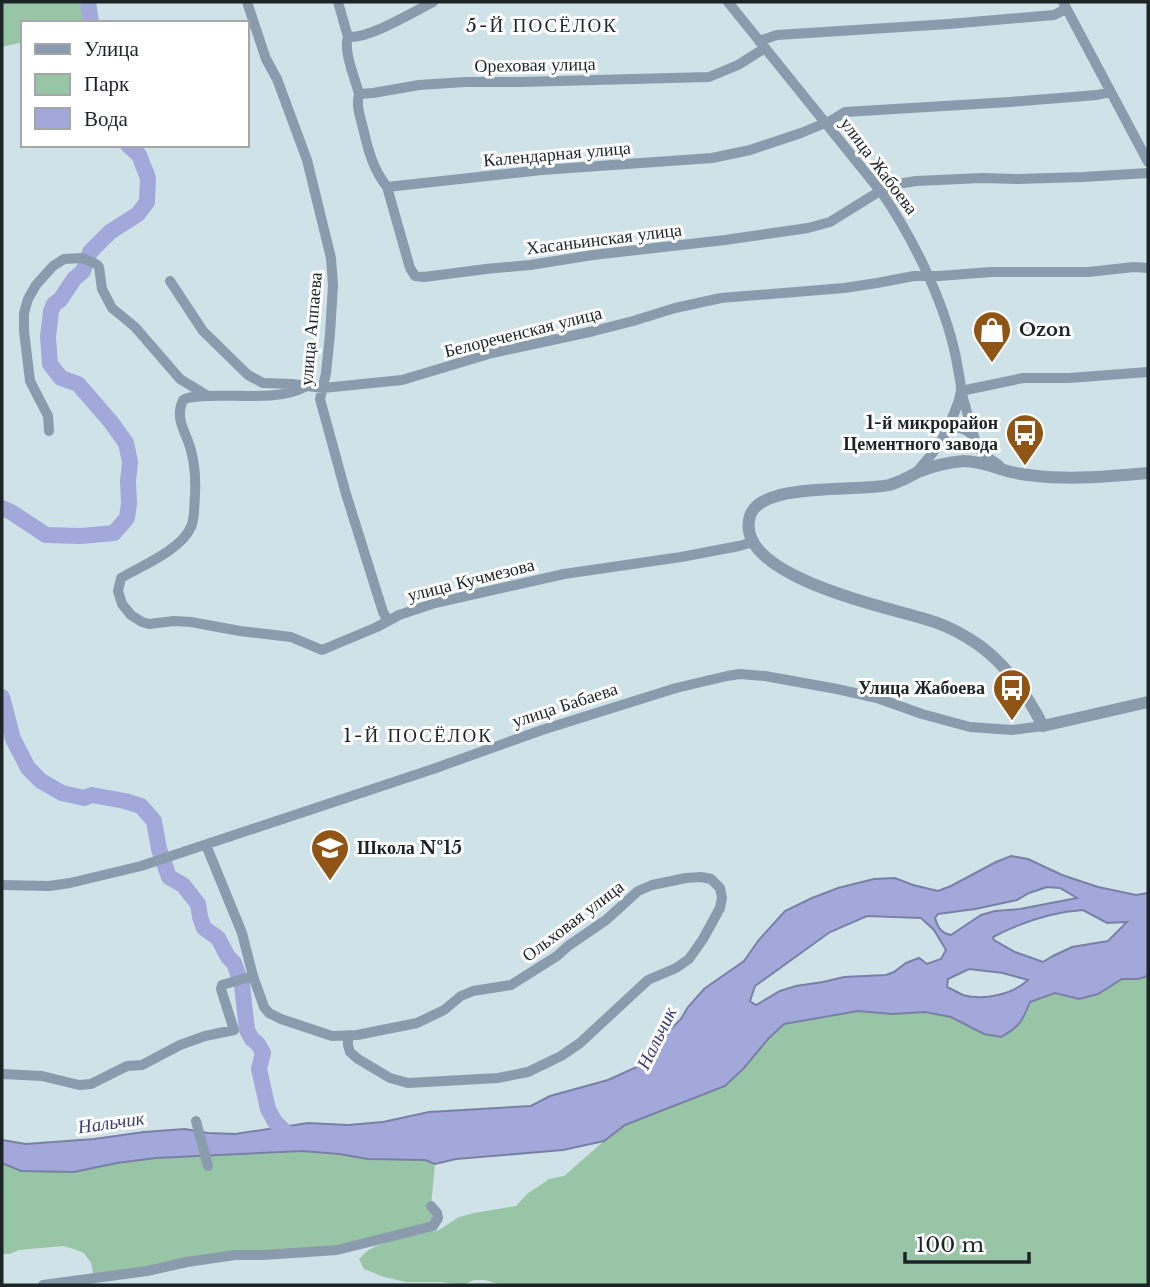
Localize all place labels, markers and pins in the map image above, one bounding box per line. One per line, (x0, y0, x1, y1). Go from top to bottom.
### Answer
shop icon: Ozon (971, 309, 1013, 364)
place label: Ozon (1019, 319, 1071, 341)
place label: 1-й микрорайон Цементного завода (843, 412, 998, 455)
bus stop icon: 1-й микрорайон Цементного завода (1004, 412, 1046, 467)
bus stop icon: Улица Жабоева (991, 667, 1033, 722)
place label: Улица Жабоева (858, 677, 985, 699)
school or university icon: Школа №15 (309, 827, 351, 882)
place label: Школа №15 (357, 837, 462, 859)

